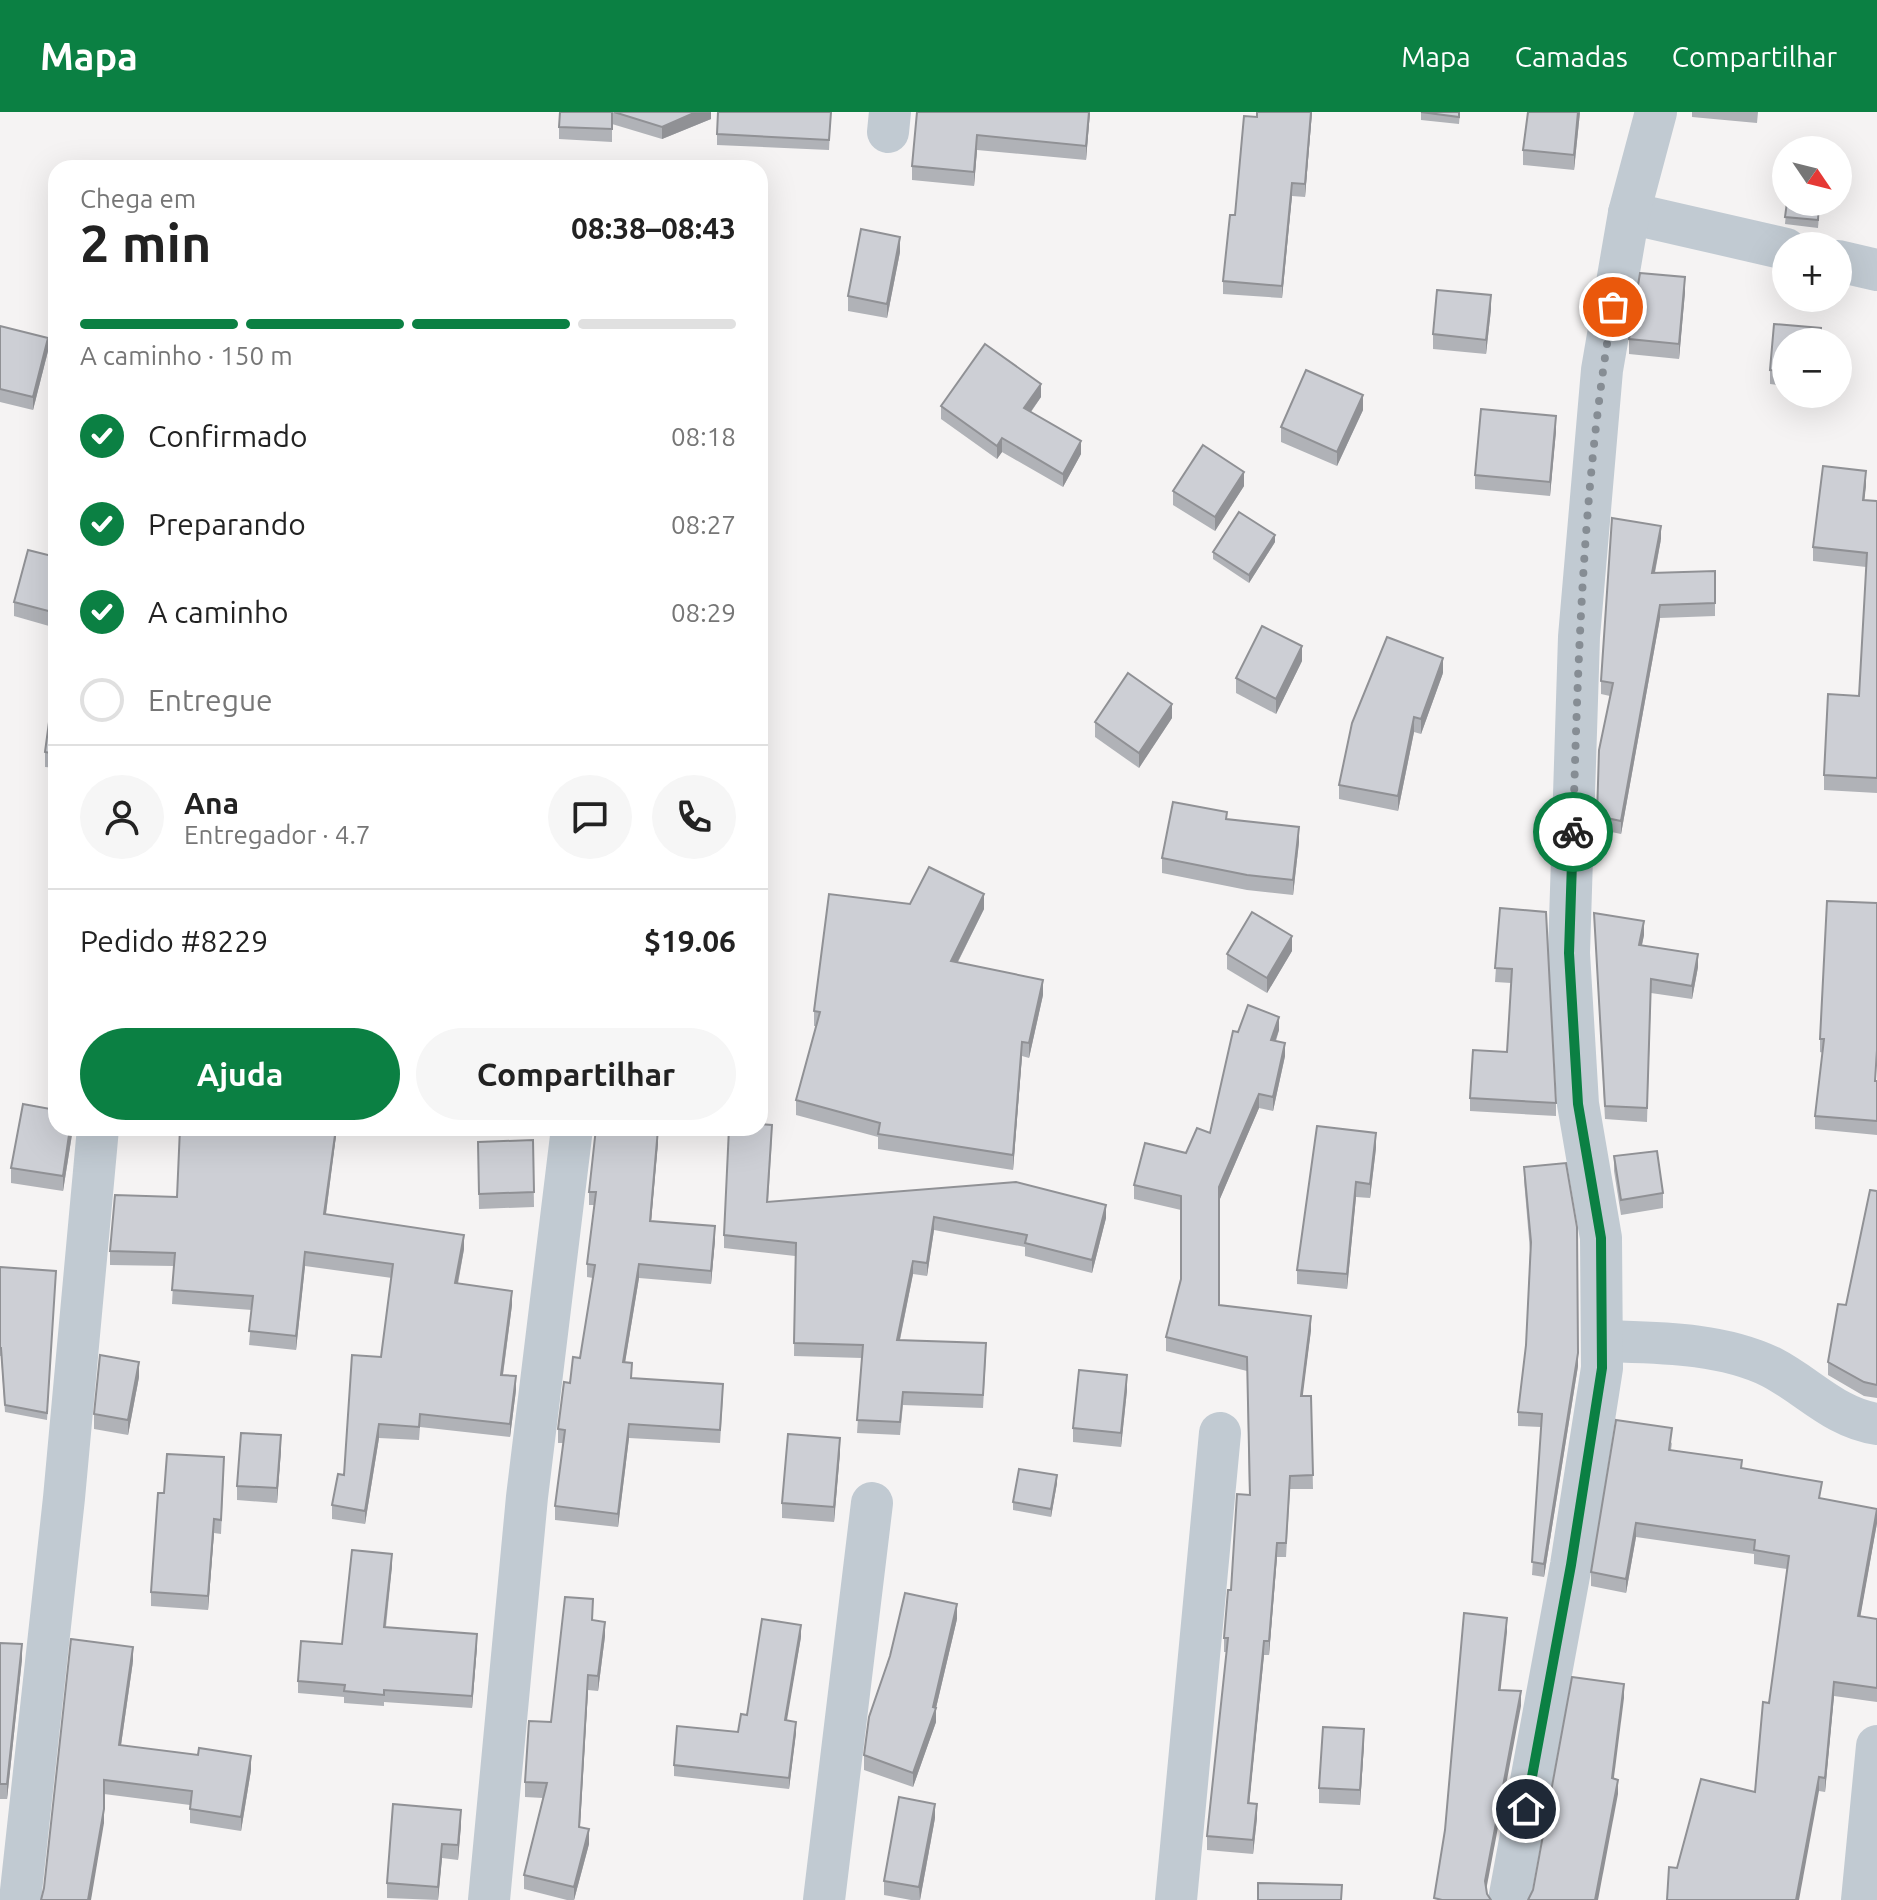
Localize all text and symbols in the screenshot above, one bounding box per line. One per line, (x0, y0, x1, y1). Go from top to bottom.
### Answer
text: Mapa (40, 35, 138, 77)
text: Mapa (1401, 41, 1471, 72)
text: Camadas (1515, 41, 1628, 72)
text: Compartilhar (1672, 41, 1837, 72)
north arrow (1772, 136, 1852, 216)
map controls (1772, 136, 1852, 408)
text: Chega em (80, 184, 196, 213)
text: 08:38–08:43 (571, 211, 736, 245)
text: 2 min (80, 214, 211, 272)
button: + (1772, 232, 1852, 312)
pin (1579, 273, 1647, 341)
icon: bag (1591, 285, 1635, 329)
button: − (1772, 328, 1852, 408)
text: A caminho · 150 m (80, 341, 293, 370)
icon: check (80, 414, 124, 458)
text: Confirmado (148, 419, 308, 453)
text: 08:18 (671, 422, 736, 451)
icon: check (80, 502, 124, 546)
text: Preparando (148, 507, 306, 541)
text: 08:27 (671, 510, 736, 539)
icon: check (80, 590, 124, 634)
text: A caminho (148, 595, 289, 629)
text: 08:29 (671, 598, 736, 627)
text: Entregue (148, 683, 273, 717)
button: person (80, 775, 164, 859)
button: chat (548, 775, 632, 859)
button: phone (652, 775, 736, 859)
text: Ana (184, 786, 239, 820)
courier (1533, 792, 1613, 872)
icon: bike (1551, 810, 1595, 854)
text: Entregador · 4.7 (184, 820, 370, 849)
text: Pedido #8229 (80, 924, 268, 958)
text: $19.06 (644, 924, 736, 958)
button: Ajuda (80, 1028, 400, 1120)
button: Compartilhar (416, 1028, 736, 1120)
pin (1492, 1775, 1560, 1843)
icon: home (1504, 1787, 1548, 1831)

